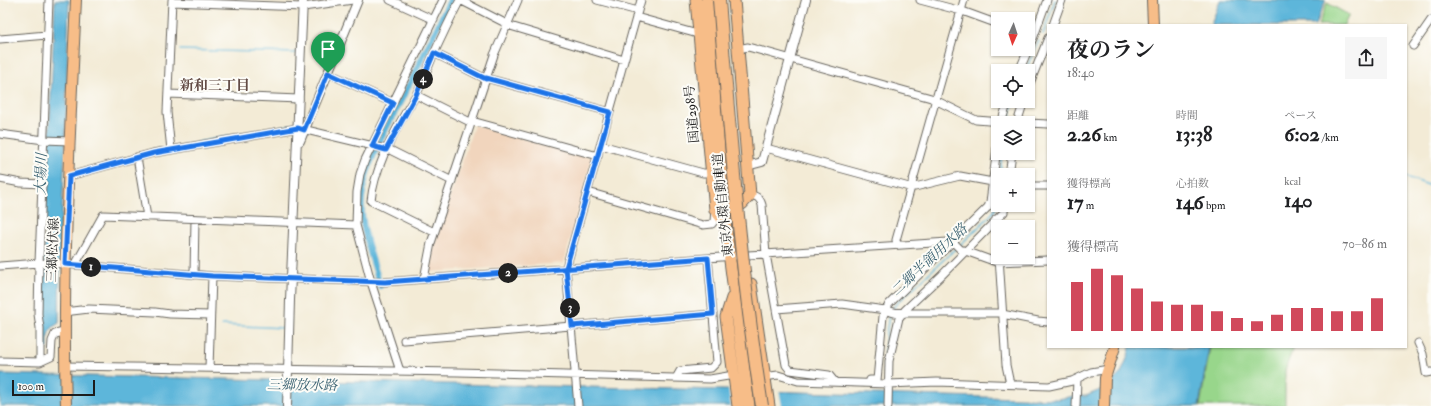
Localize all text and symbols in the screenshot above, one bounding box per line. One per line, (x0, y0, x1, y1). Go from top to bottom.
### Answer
north arrow (991, 12, 1035, 56)
map controls (991, 12, 1035, 264)
pin (311, 32, 345, 73)
text: 夜のラン (1067, 36, 1155, 64)
button: share (1345, 37, 1387, 79)
icon: arrive (317, 38, 339, 60)
button: locate (991, 64, 1035, 108)
text: 18:40 (1067, 65, 1095, 81)
pin: 4 (413, 69, 433, 89)
text: 4 (420, 72, 426, 85)
district label: 新和三丁目 (180, 77, 250, 94)
street label: 国道298号 (681, 84, 703, 144)
text: 距離 (1067, 109, 1089, 122)
text: 時間 (1176, 109, 1198, 122)
text: ペース (1284, 109, 1317, 122)
button: layers (991, 116, 1035, 160)
text: 2.26 (1067, 122, 1101, 147)
text: 13:38 (1176, 122, 1212, 147)
text: 6:02 (1284, 122, 1320, 147)
text: km (1101, 131, 1117, 144)
text: /km (1320, 131, 1339, 144)
water label: 大場川 (32, 151, 50, 195)
street label: 東京外環自動車道 (710, 152, 736, 258)
button: + (991, 168, 1035, 212)
text: kcal (1284, 175, 1301, 188)
text: 獲得標高 (1067, 177, 1111, 190)
text: 心拍数 (1176, 177, 1209, 190)
text: 140 (1284, 188, 1313, 213)
text: 17 (1067, 190, 1083, 215)
text: 146 (1176, 190, 1204, 215)
text: m (1083, 199, 1094, 212)
text: bpm (1204, 199, 1225, 212)
street label: 三郷松伏線 (44, 217, 62, 283)
water label: 二郷半領用水路 (887, 220, 971, 300)
button: − (991, 220, 1035, 264)
text: 70–86 m (1342, 236, 1387, 252)
text: 獲得標高 (1067, 239, 1119, 255)
pin: 1 (81, 257, 101, 277)
text: 1 (89, 260, 93, 273)
pin: 2 (498, 263, 518, 283)
text: 2 (505, 266, 511, 279)
pin: 3 (560, 298, 580, 318)
text: 3 (568, 301, 572, 314)
water label: 三郷放水路 (267, 376, 338, 394)
scale bar (12, 378, 95, 397)
text: 100 m (18, 380, 44, 393)

